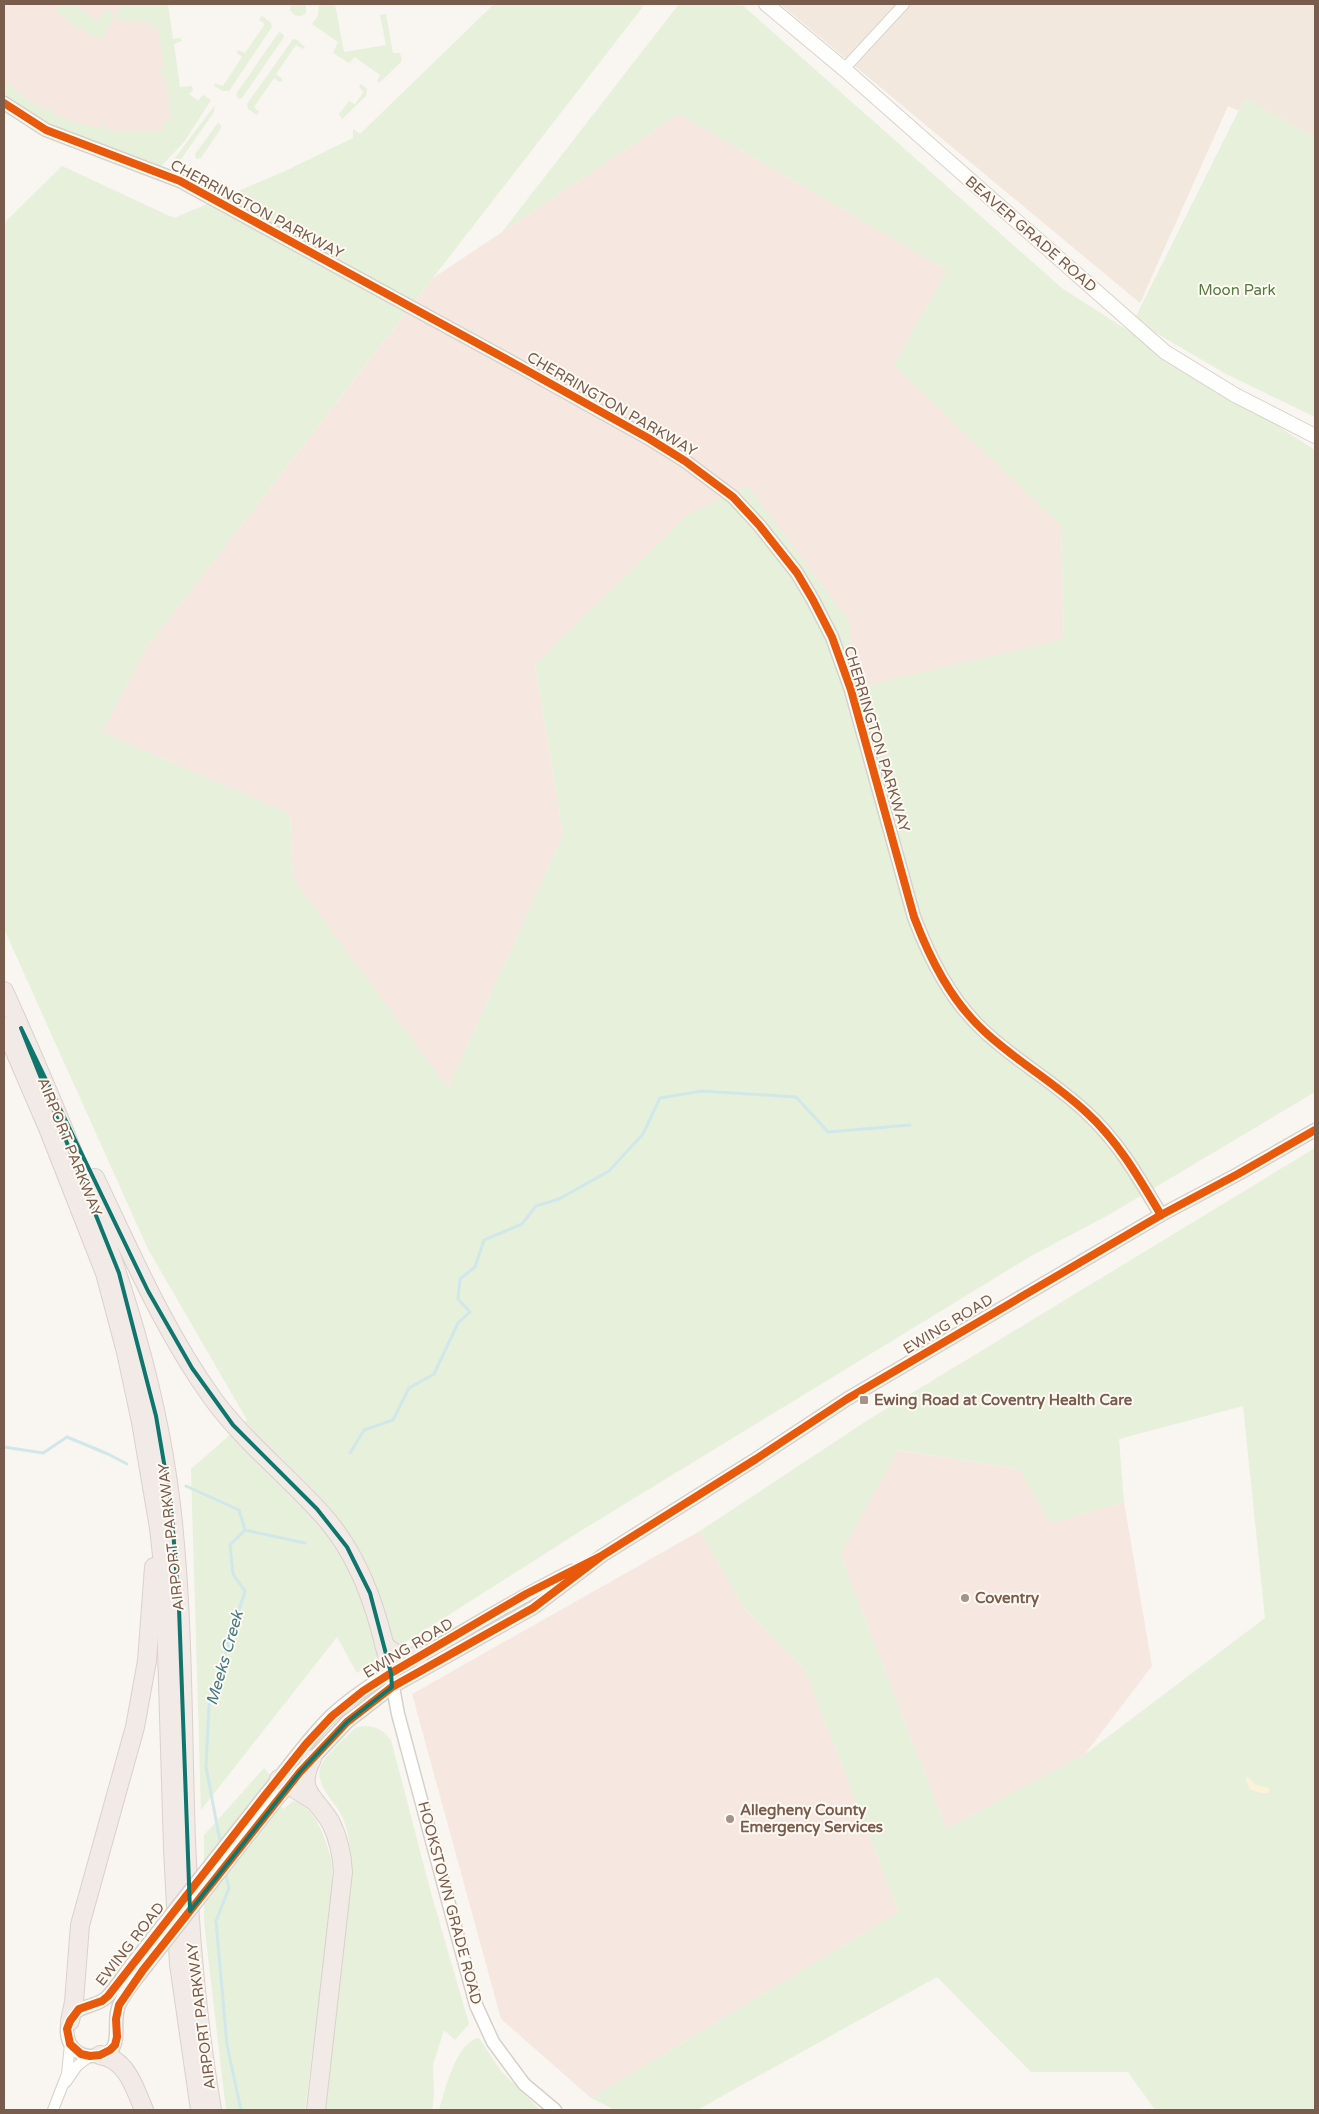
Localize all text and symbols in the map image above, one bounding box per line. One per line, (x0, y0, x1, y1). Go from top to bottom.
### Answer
street label: CHERRINGTON PARKWAY (167, 156, 347, 263)
street label: BEAVER GRADE ROAD (962, 172, 1100, 296)
park label: Moon Park (1198, 281, 1276, 299)
street label: CHERRINGTON PARKWAY (524, 348, 701, 460)
street label: CHERRINGTON PARKWAY (840, 644, 914, 835)
street label: AIRPORT PARKWAY (34, 1075, 106, 1220)
street label: EWING ROAD (900, 1290, 996, 1358)
place label: Ewing Road at Coventry Health Care (874, 1391, 1133, 1410)
marker: Ewing Road at Coventry Health Care (858, 1394, 870, 1406)
street label: AIRPORT PARKWAY (154, 1462, 188, 1612)
place label: Coventry (975, 1589, 1039, 1608)
marker: Coventry (959, 1592, 971, 1604)
water label: Meeks Creek (202, 1607, 248, 1708)
street label: EWING ROAD (360, 1614, 456, 1682)
street label: HOOKSTOWN GRADE ROAD (414, 1799, 486, 2007)
place label: Allegheny County Emergency Services (740, 1801, 883, 1837)
marker: Allegheny County Emergency Services (724, 1813, 736, 1825)
street label: EWING ROAD (92, 1899, 168, 1989)
street label: AIRPORT PARKWAY (183, 1941, 219, 2091)

